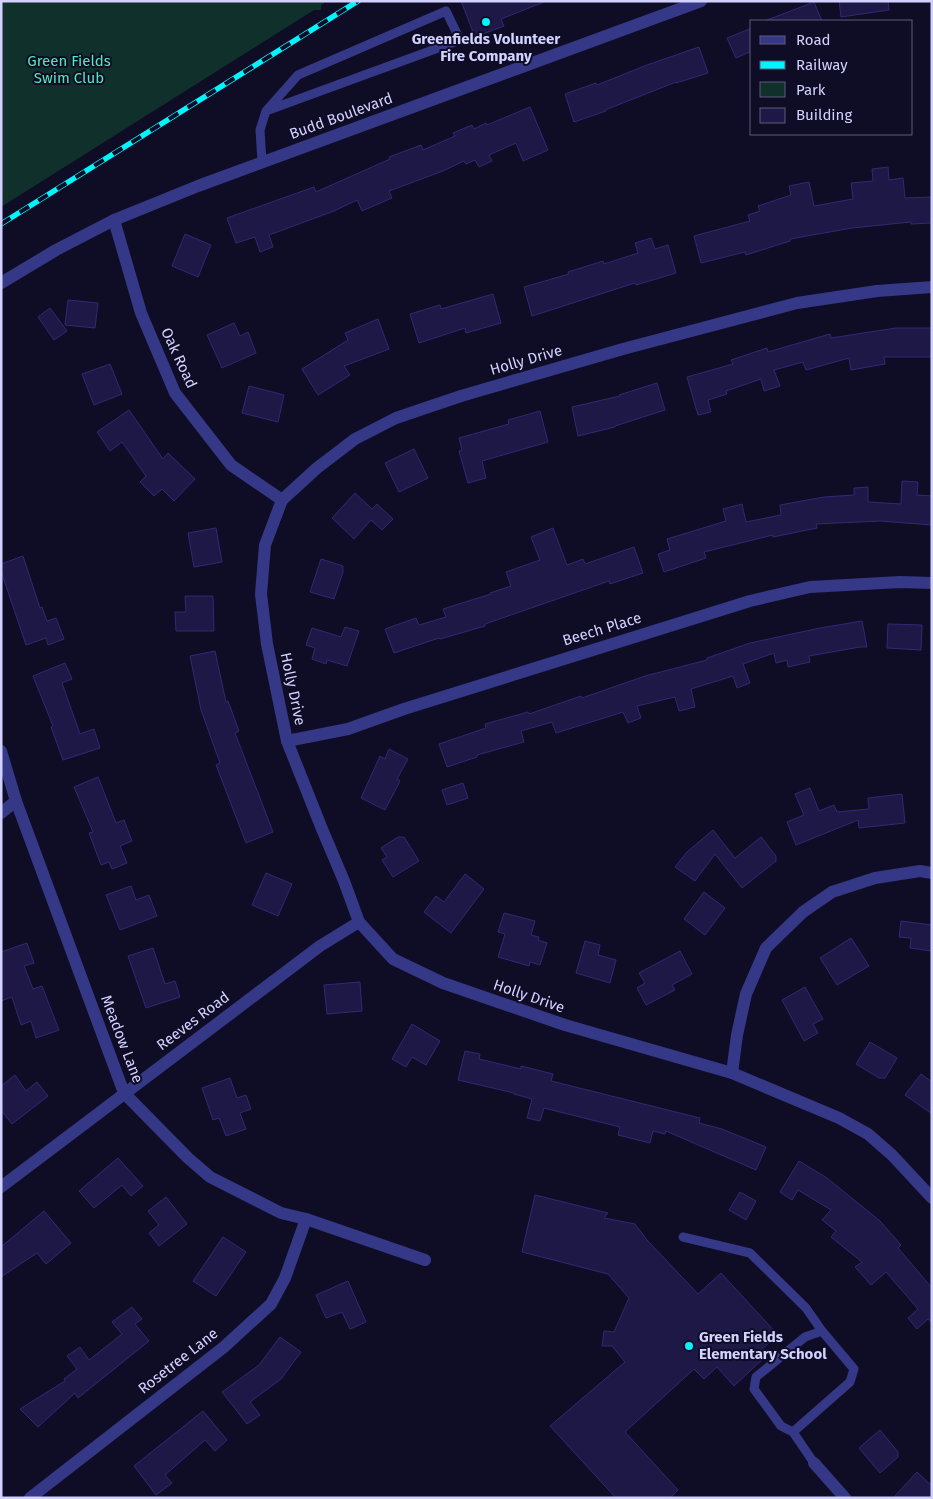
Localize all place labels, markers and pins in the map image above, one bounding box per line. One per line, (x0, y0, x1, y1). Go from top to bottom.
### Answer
marker: Greenfields Volunteer Fire Company (480, 16, 492, 28)
place label: Greenfields Volunteer Fire Company (412, 30, 561, 65)
place label: Green Fields Elementary School (699, 1328, 827, 1363)
marker: Green Fields Elementary School (683, 1340, 695, 1352)

